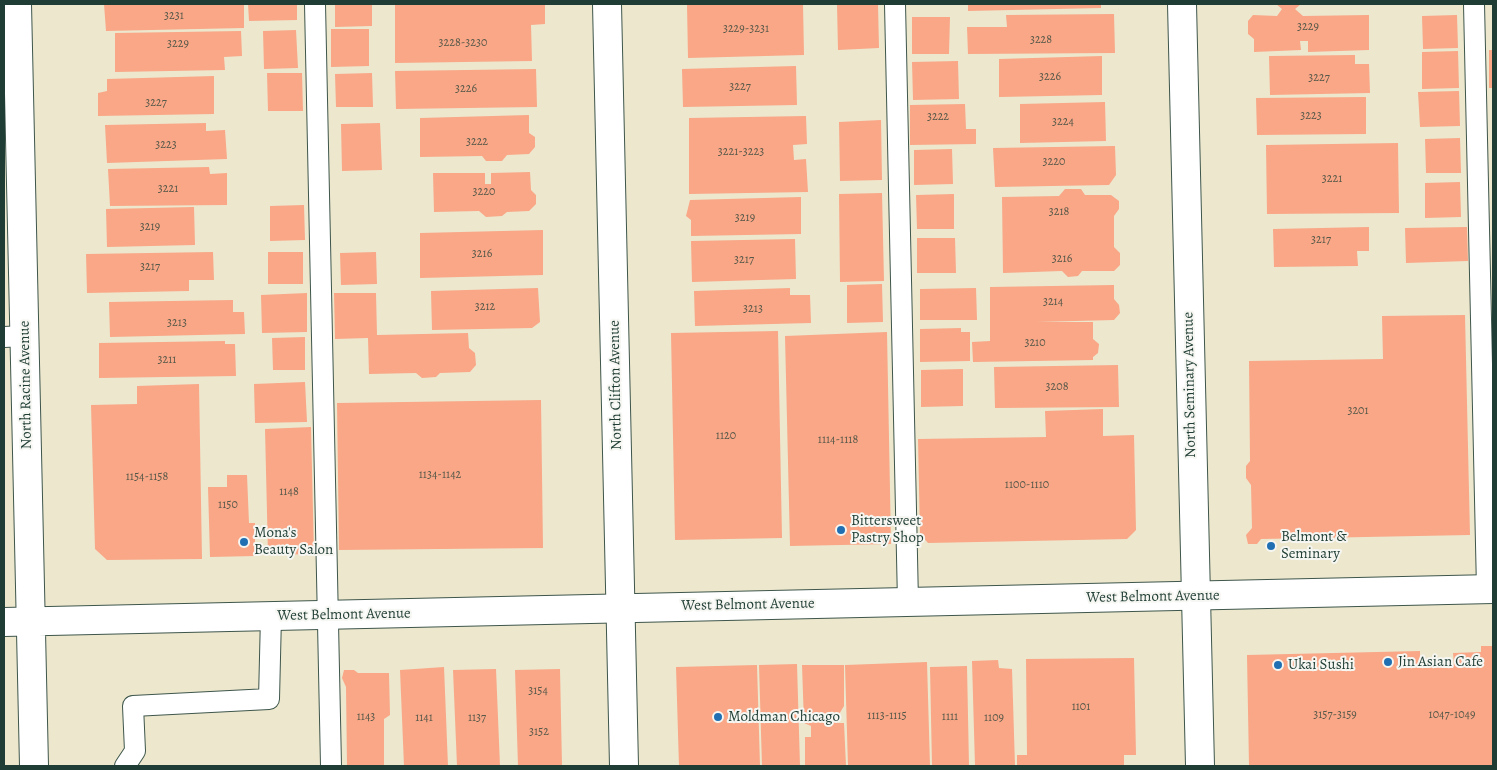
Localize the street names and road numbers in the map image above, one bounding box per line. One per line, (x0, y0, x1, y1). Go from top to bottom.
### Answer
street label: North Seminary Avenue (1180, 312, 1200, 458)
street label: North Clifton Avenue (606, 320, 626, 450)
street label: North Racine Avenue (16, 321, 36, 449)
street label: West Belmont Avenue (1086, 587, 1220, 607)
street label: West Belmont Avenue (681, 595, 815, 615)
street label: West Belmont Avenue (277, 605, 411, 625)

